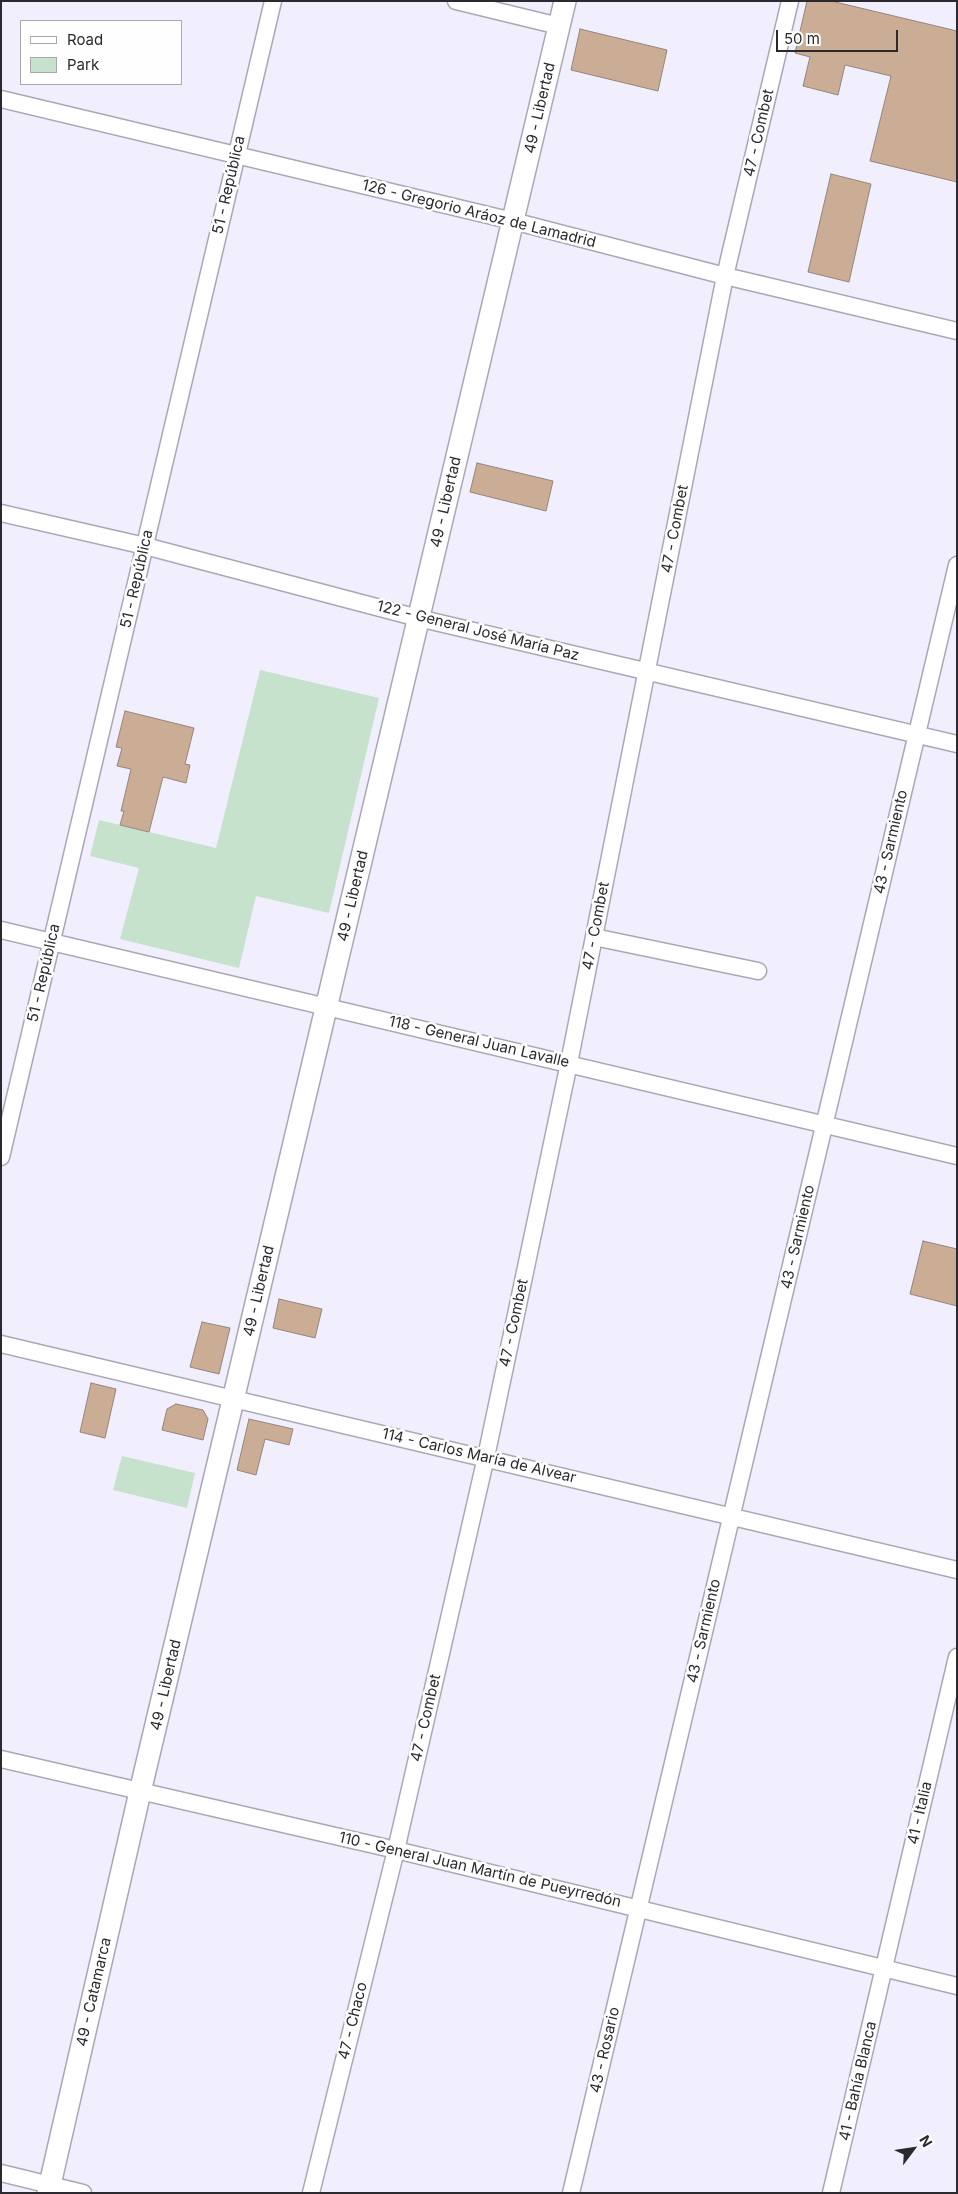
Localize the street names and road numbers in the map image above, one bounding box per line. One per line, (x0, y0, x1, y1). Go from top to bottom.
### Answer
street label: 49 - Libertad (521, 61, 559, 155)
street label: 47 - Combet (740, 87, 778, 179)
street label: 51 - República (209, 134, 249, 236)
street label: 126 - Gregorio Aráoz de Lamadrid (360, 176, 598, 252)
street label: 49 - Libertad (427, 455, 465, 549)
street label: 47 - Combet (658, 483, 692, 575)
street label: 51 - República (117, 528, 157, 630)
street label: 122 - General José María Paz (375, 597, 581, 665)
street label: 43 - Sarmiento (870, 788, 912, 896)
street label: 49 - Libertad (334, 849, 372, 943)
street label: 47 - Combet (579, 880, 613, 972)
street label: 51 - República (24, 922, 64, 1024)
street label: 118 - General Juan Lavalle (387, 1012, 571, 1072)
street label: 43 - Sarmiento (777, 1183, 819, 1291)
street label: 49 - Libertad (240, 1244, 278, 1338)
street label: 47 - Combet (496, 1277, 532, 1369)
street label: 114 - Carlos María de Alvear (380, 1425, 578, 1487)
street label: 43 - Sarmiento (683, 1577, 725, 1685)
street label: 49 - Libertad (147, 1638, 185, 1732)
street label: 47 - Combet (407, 1672, 445, 1764)
street label: 41 - Italia (904, 1780, 936, 1846)
street label: 110 - General Juan Martín de Pueyrredón (337, 1829, 623, 1911)
street label: 49 - Catamarca (73, 1936, 115, 2048)
street label: 47 - Chaco (335, 1980, 371, 2062)
street label: 43 - Rosario (586, 2005, 624, 2095)
street label: 41 - Bahía Blanca (835, 2019, 881, 2143)

